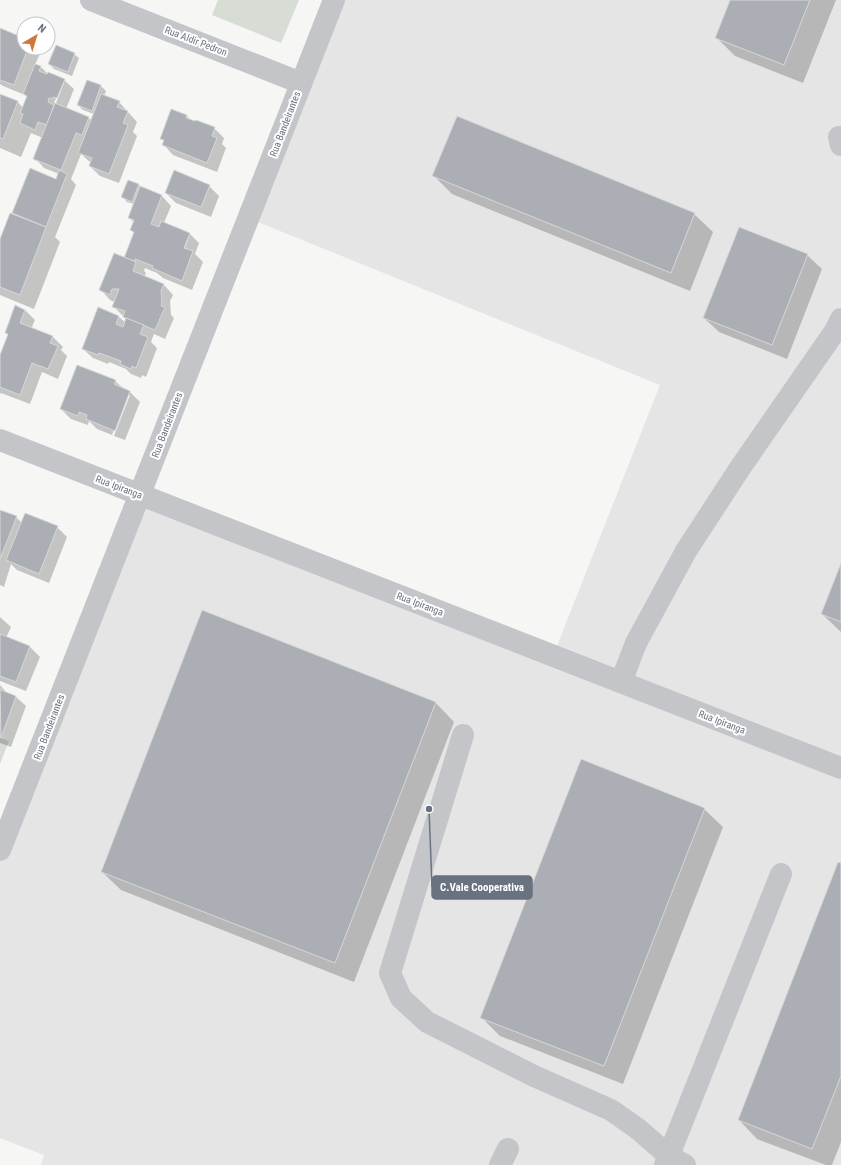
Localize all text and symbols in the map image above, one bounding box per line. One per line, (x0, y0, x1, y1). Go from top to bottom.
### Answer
north arrow (16, 16, 56, 56)
text: N (35, 21, 49, 36)
street label: Rua Aldir Pedron (163, 24, 229, 58)
street label: Rua Bandeirantes (268, 89, 303, 158)
street label: Rua Bandeirantes (150, 390, 185, 459)
street label: Rua Ipiranga (94, 473, 144, 501)
street label: Rua Ipiranga (395, 590, 445, 618)
street label: Rua Bandeirantes (32, 692, 67, 761)
street label: Rua Ipiranga (697, 708, 747, 736)
callout: C.Vale Cooperativa (432, 876, 532, 899)
text: C.Vale Cooperativa (440, 881, 524, 894)

